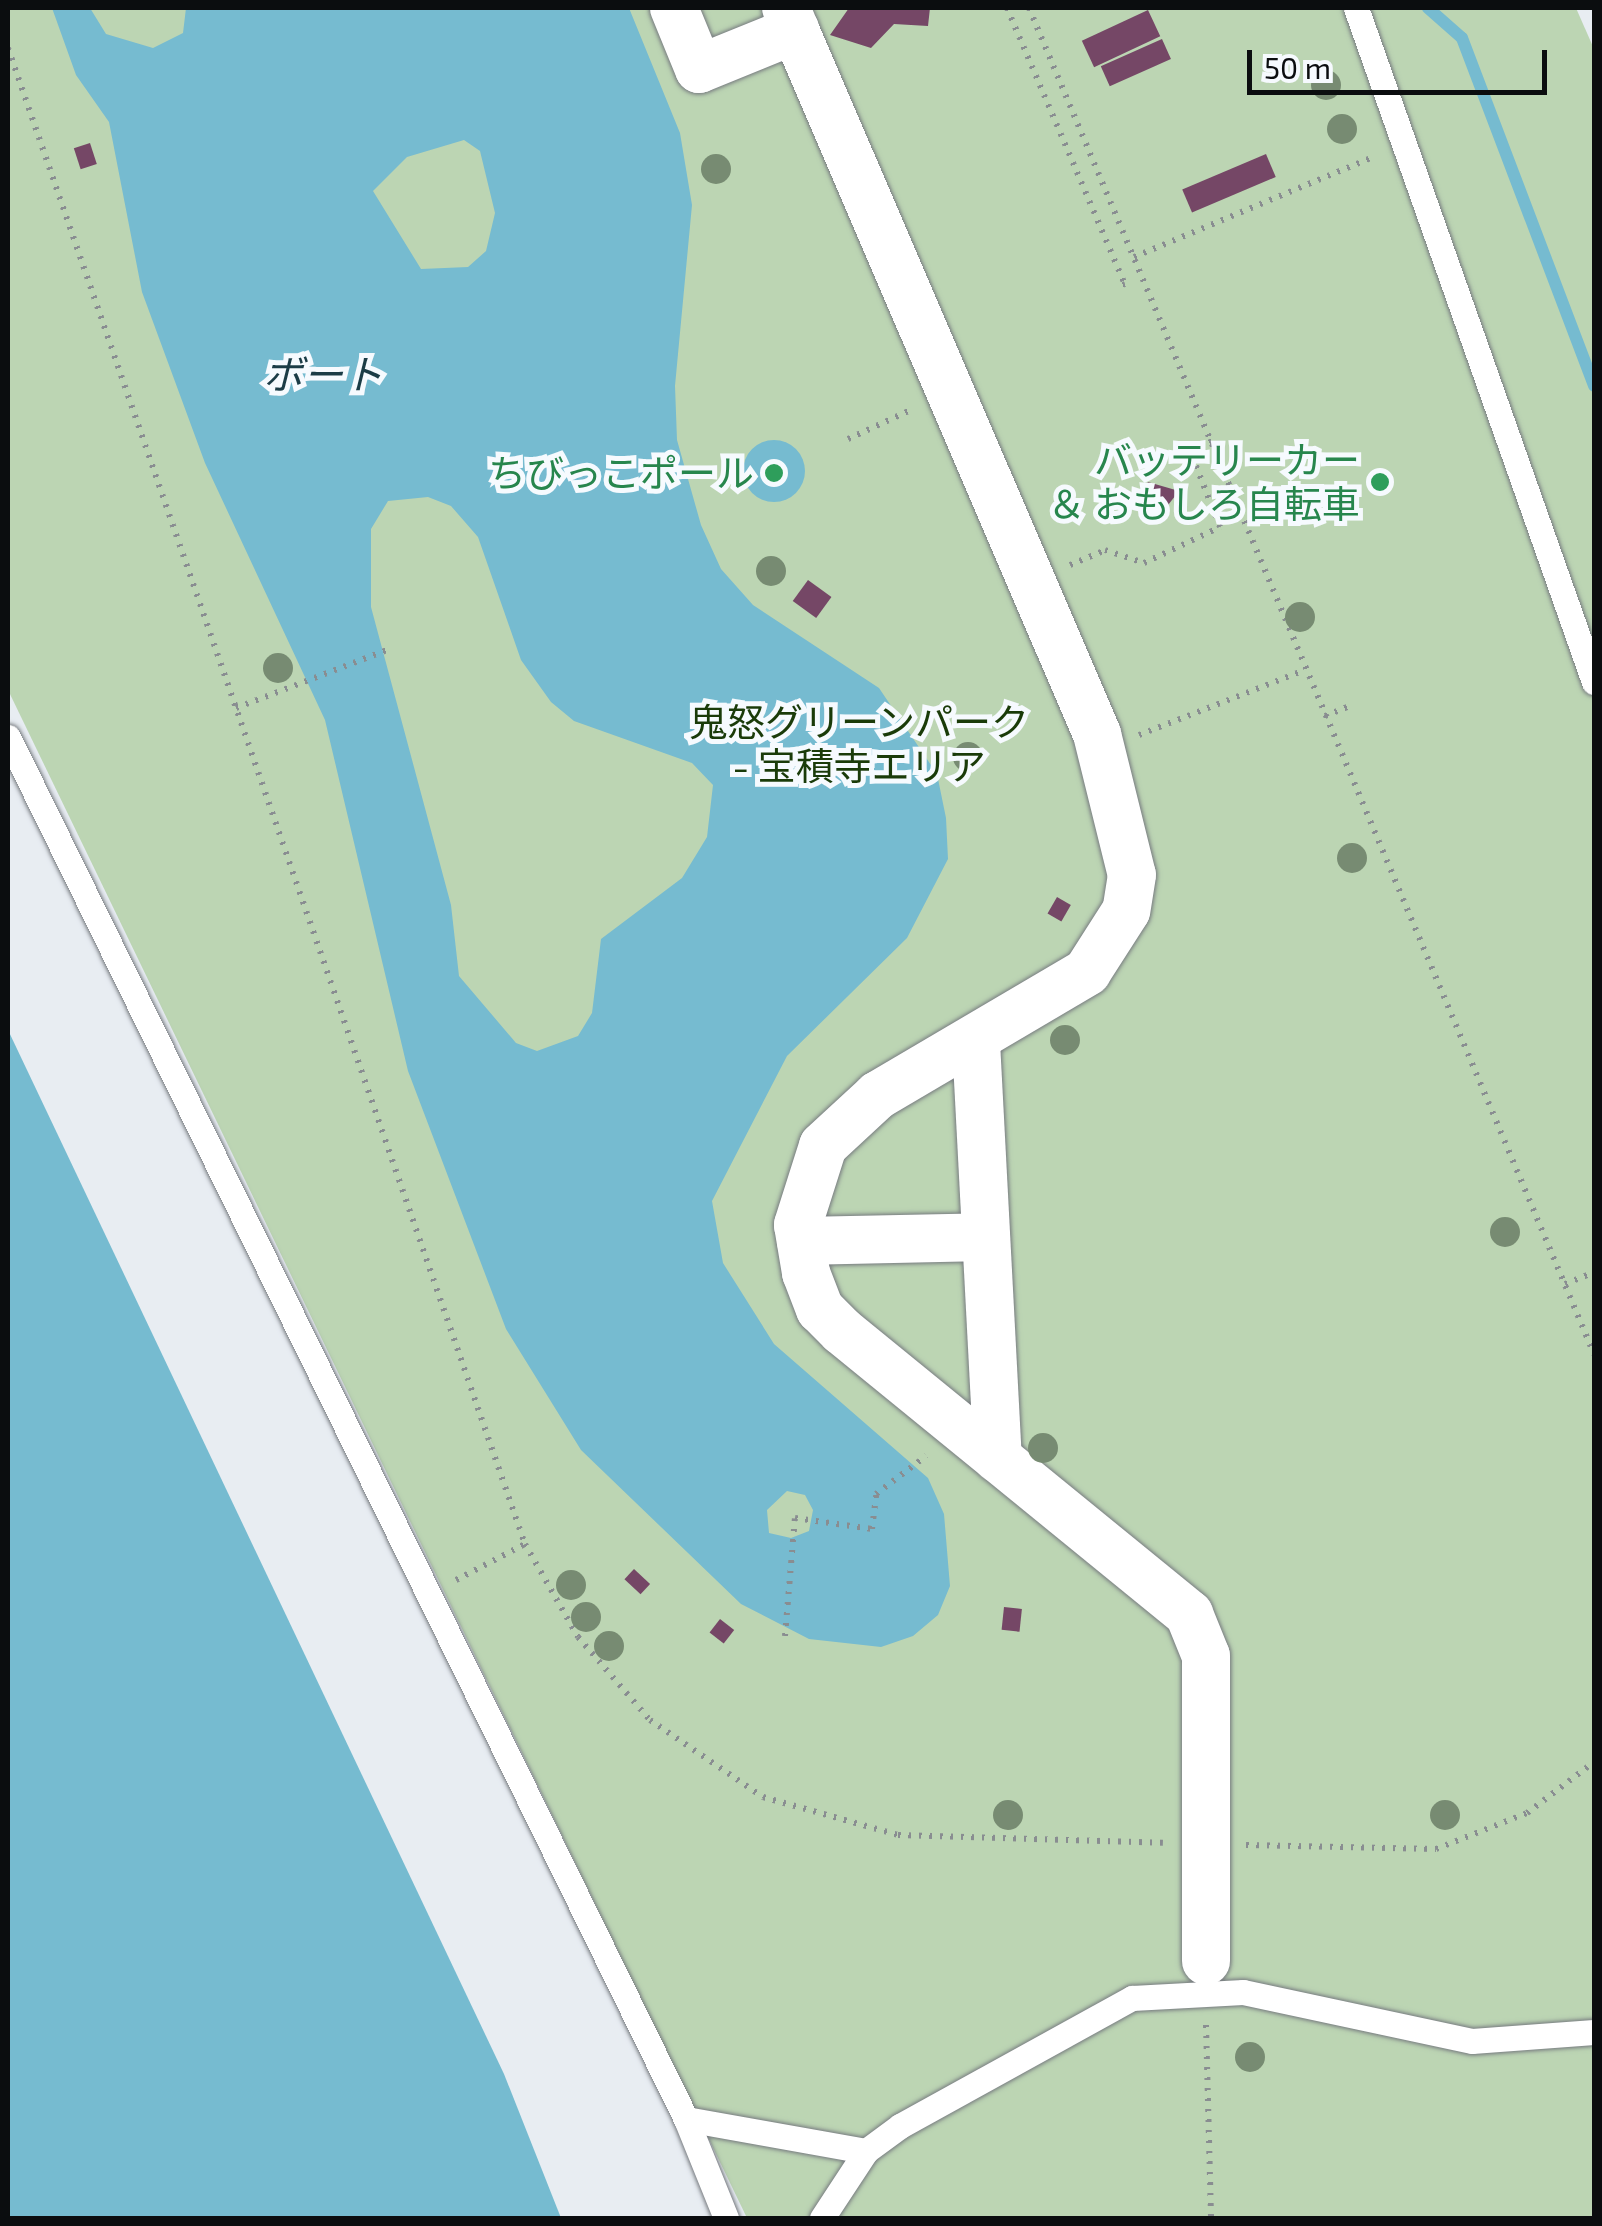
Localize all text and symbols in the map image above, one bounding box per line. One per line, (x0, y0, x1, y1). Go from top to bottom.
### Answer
scale bar (1252, 30, 1552, 92)
text: 50 m (1264, 49, 1331, 85)
water label: ボート (263, 349, 383, 397)
place label: バッテリーカー ＆ おもしろ自転車 (1048, 437, 1360, 526)
place label: ちびっこポール (488, 450, 754, 496)
marker: ちびっこポール (763, 462, 785, 484)
marker: バッテリーカー ＆ おもしろ自転車 (1369, 471, 1391, 493)
park label: 鬼怒グリーンパーク - 宝積寺エリア (688, 699, 1030, 788)

